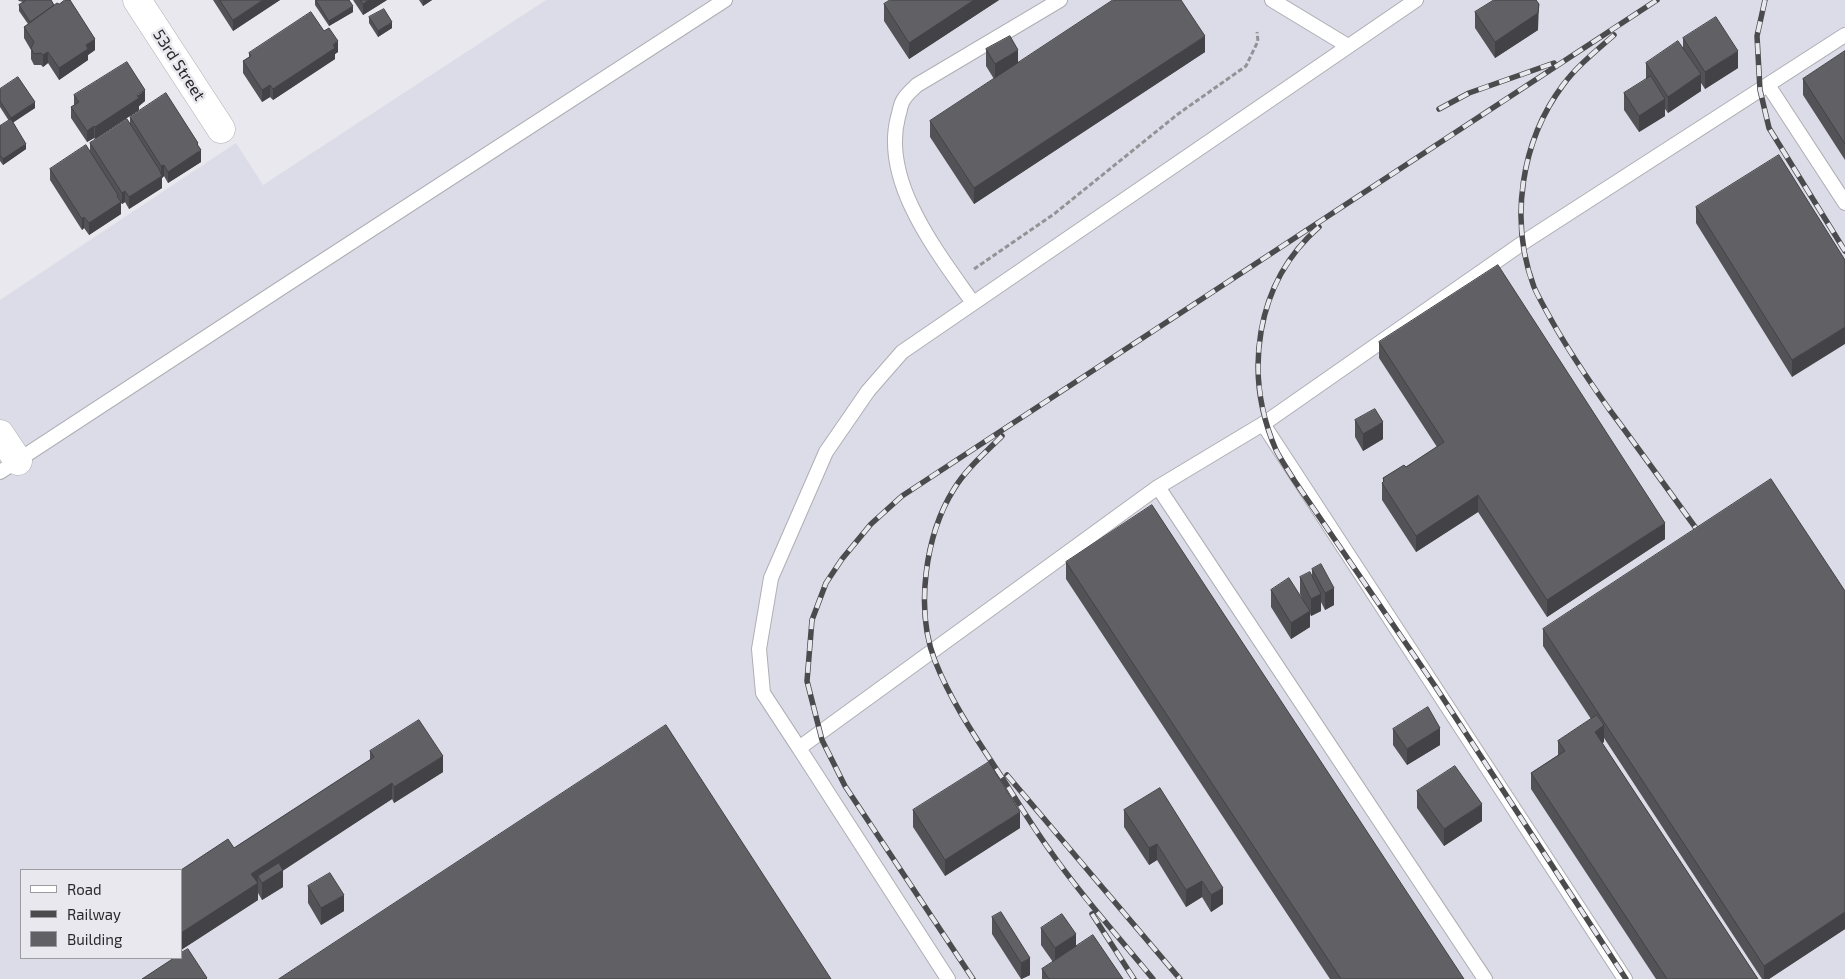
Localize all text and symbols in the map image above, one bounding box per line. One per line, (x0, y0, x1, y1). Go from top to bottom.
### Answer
street label: 53rd Street (149, 26, 209, 104)
legend (20, 869, 182, 959)
text: Road (67, 880, 102, 898)
text: Railway (67, 905, 121, 923)
text: Building (67, 930, 122, 948)

